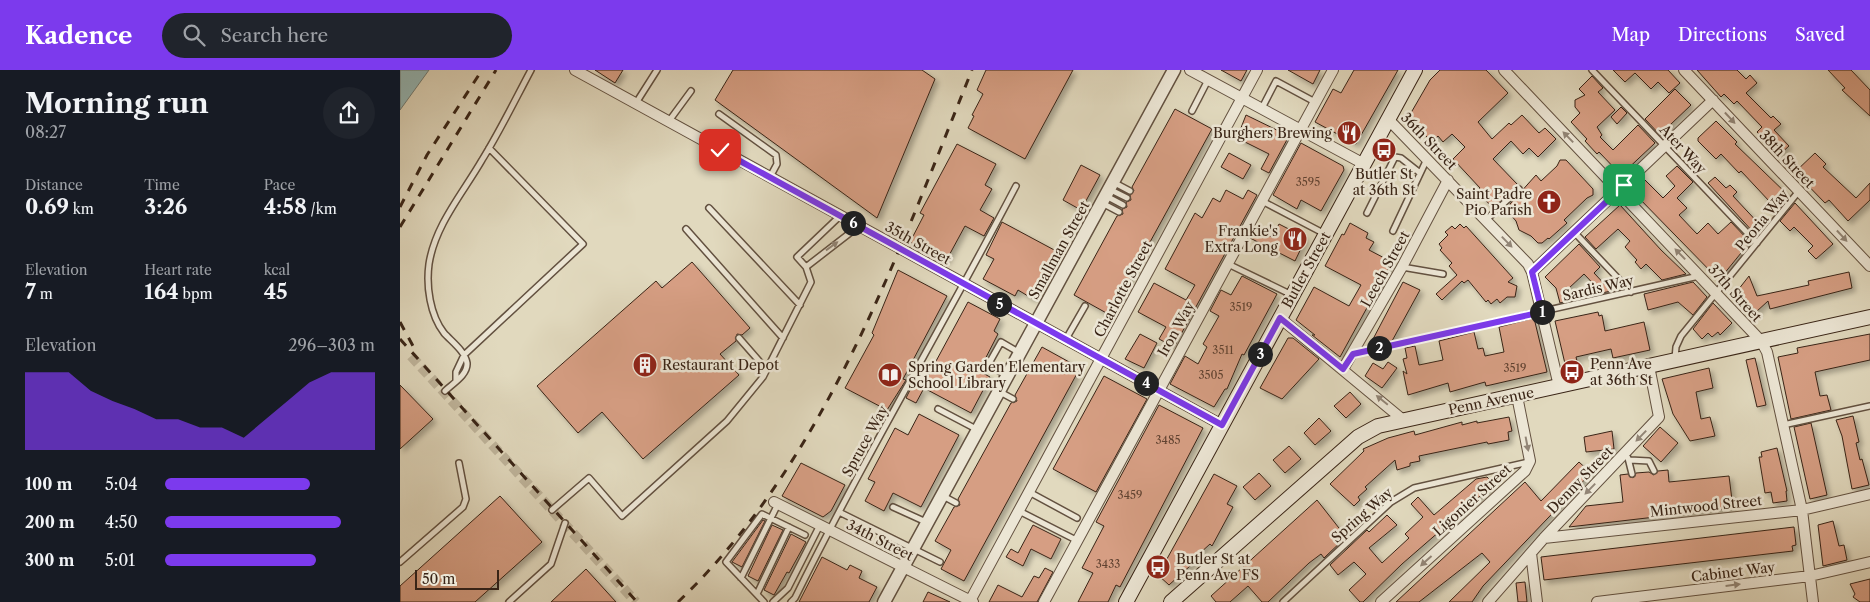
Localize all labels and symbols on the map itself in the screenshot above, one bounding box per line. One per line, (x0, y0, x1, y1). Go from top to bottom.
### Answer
street label: 36th Street (1397, 108, 1461, 174)
one-way arrow (1724, 111, 1736, 123)
restaurant icon: Burghers Brewing (1336, 120, 1362, 146)
street label: Ater Way (1655, 120, 1710, 177)
place label: Burghers Brewing (1213, 124, 1333, 142)
street label: 38th Street (1755, 126, 1819, 192)
pin (699, 129, 741, 171)
one-way arrow (1562, 131, 1574, 143)
bus stop icon: Butler St at 36th St (1371, 137, 1397, 163)
pin (1603, 164, 1645, 206)
place label: Butler St at 36th St (1353, 165, 1415, 199)
house number: 3595 (1296, 175, 1320, 189)
place label: Saint Padre Pio Parish (1456, 185, 1532, 219)
street label: Peoria Way (1731, 185, 1793, 255)
church icon: Saint Padre Pio Parish (1536, 189, 1562, 215)
street label: Smallman Street (1025, 198, 1093, 302)
pin: 6 (840, 210, 866, 236)
street label: 35th Street (882, 218, 954, 268)
place label: Frankie's Extra Long (1205, 222, 1279, 256)
restaurant icon: Frankie's Extra Long (1282, 226, 1308, 252)
street label: Leech Street (1357, 228, 1413, 310)
street label: Butler Street (1278, 229, 1334, 311)
one-way arrow (1835, 230, 1847, 242)
one-way arrow (1501, 236, 1513, 248)
street label: Charlotte Street (1090, 238, 1156, 340)
one-way arrow (825, 241, 839, 251)
one-way arrow (1675, 249, 1687, 261)
street label: 37th Street (1704, 260, 1766, 326)
street label: Sardis Way (1561, 271, 1635, 305)
pin: 5 (986, 292, 1012, 316)
street label: Iron Way (1153, 298, 1199, 360)
house number: 3519 (1229, 300, 1253, 314)
pin: 1 (1530, 300, 1554, 324)
pin: 2 (1366, 336, 1392, 360)
pin: 3 (1248, 342, 1272, 366)
house number: 3511 (1212, 343, 1234, 357)
building icon: Restaurant Depot (632, 352, 658, 378)
place label: Penn Ave at 36th St (1590, 355, 1653, 389)
place label: Restaurant Depot (662, 356, 779, 374)
place label: Spring Garden Elementary School Library (908, 358, 1086, 392)
bus stop icon: Penn Ave at 36th St (1559, 359, 1585, 385)
house number: 3519 (1503, 361, 1527, 375)
library icon: Spring Garden Elementary School Library (877, 362, 903, 388)
house number: 3505 (1199, 368, 1224, 382)
pin: 4 (1134, 370, 1158, 396)
street label: Penn Avenue (1446, 383, 1536, 419)
one-way arrow (1375, 395, 1388, 406)
street label: Spruce Way (838, 402, 892, 480)
one-way arrow (1635, 429, 1647, 441)
house number: 3485 (1156, 433, 1180, 447)
one-way arrow (1523, 436, 1531, 452)
street label: Denny Street (1543, 442, 1617, 518)
street label: Ligonier Street (1429, 460, 1515, 540)
street label: Spring Way (1328, 483, 1396, 547)
one-way arrow (1584, 483, 1596, 495)
house number: 3459 (1118, 488, 1142, 502)
street label: Mintwood Street (1649, 491, 1763, 521)
street label: 34th Street (843, 515, 917, 565)
place label: Butler St at Penn Ave FS (1176, 550, 1259, 584)
bus stop icon: Butler St at Penn Ave FS (1145, 554, 1171, 580)
one-way arrow (1420, 555, 1433, 566)
house number: 3433 (1096, 557, 1120, 571)
street label: Cabinet Way (1690, 558, 1776, 586)
scale bar (415, 567, 499, 590)
one-way arrow (1725, 581, 1741, 589)

